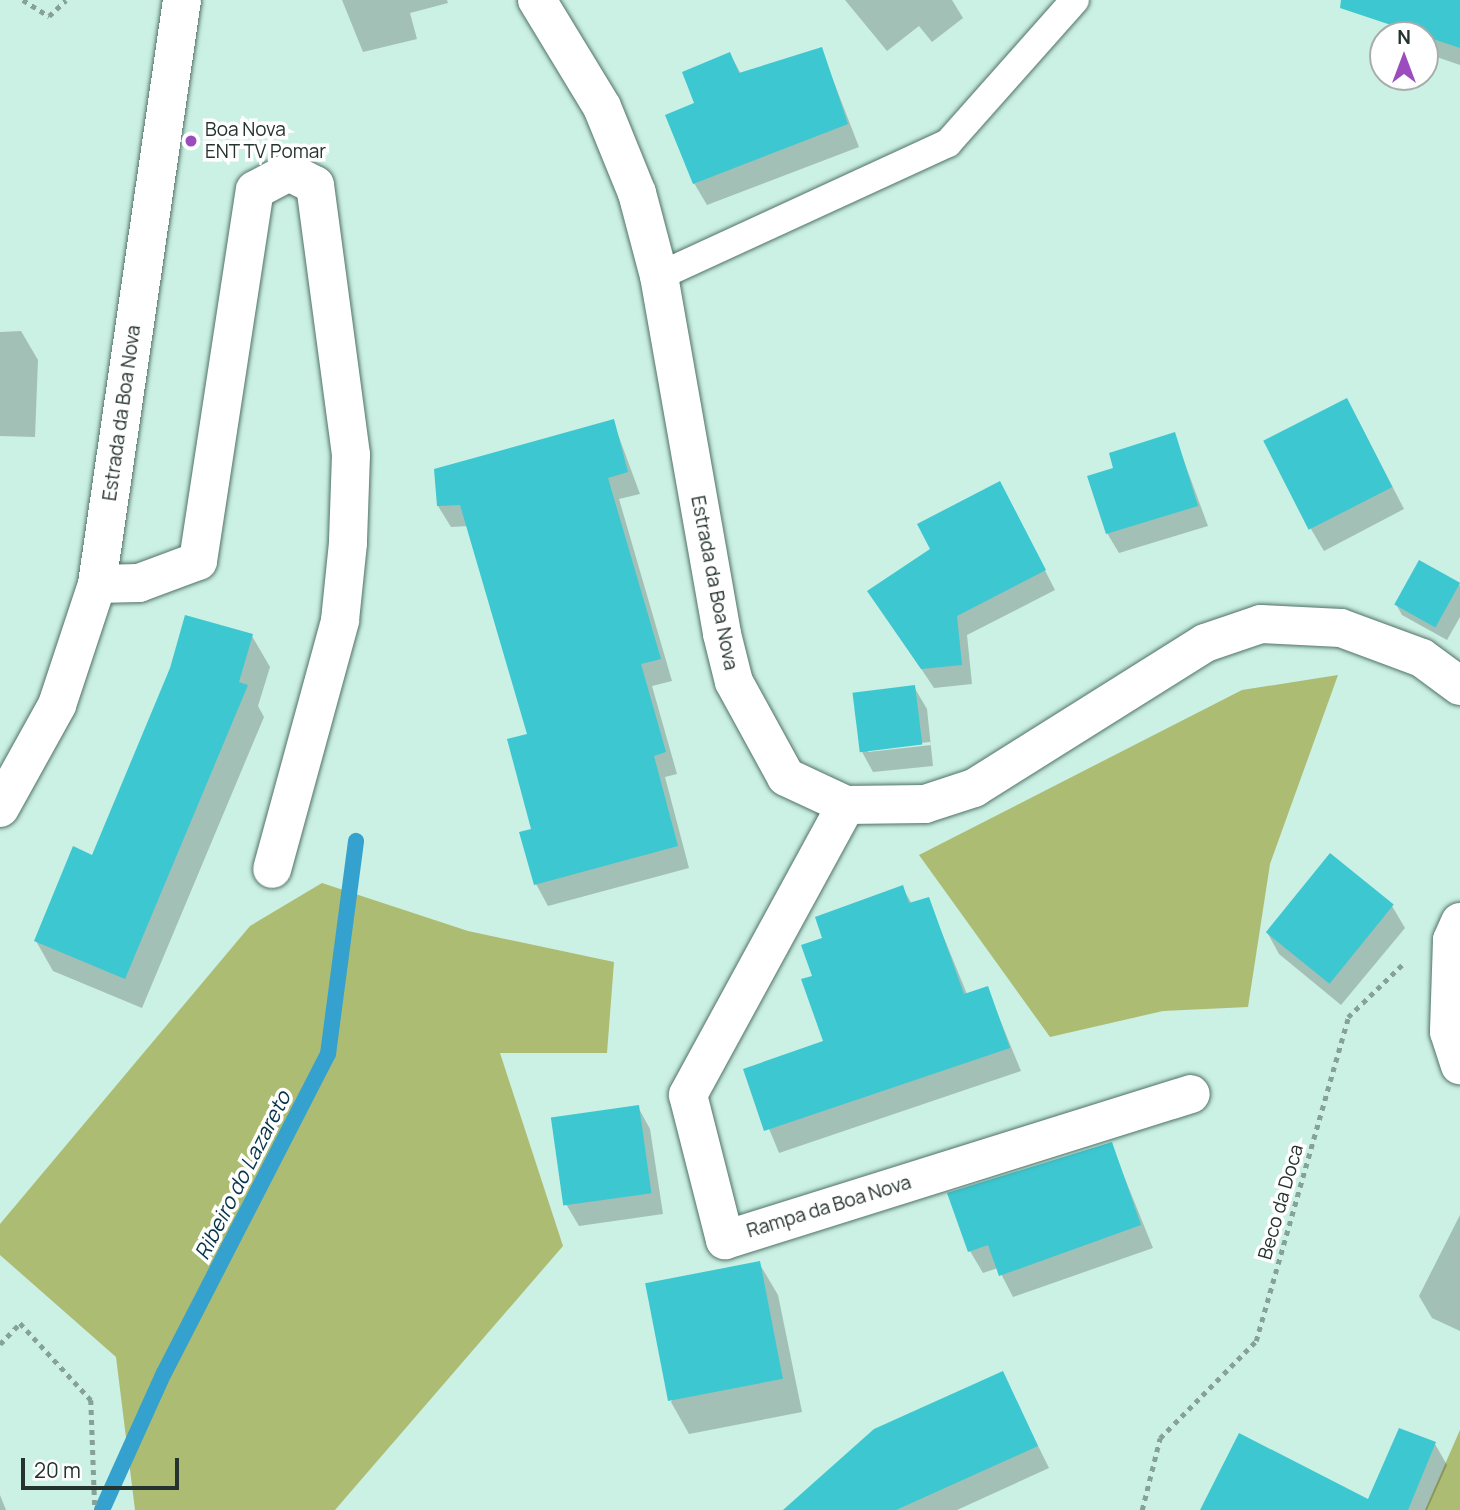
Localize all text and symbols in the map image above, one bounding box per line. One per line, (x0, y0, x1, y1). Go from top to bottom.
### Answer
north arrow (1369, 21, 1439, 91)
text: N (1397, 24, 1411, 50)
place label: Boa Nova ENT TV Pomar (205, 119, 327, 163)
marker: Boa Nova ENT TV Pomar (183, 133, 199, 149)
street label: Estrada da Boa Nova (98, 324, 146, 502)
street label: Estrada da Boa Nova (686, 494, 742, 672)
water label: Ribeiro do Lazareto (189, 1087, 295, 1263)
street label: Beco da Doca (1254, 1142, 1308, 1262)
street label: Rampa da Boa Nova (744, 1171, 914, 1243)
scale bar (24, 1444, 182, 1488)
text: 20 m (34, 1456, 81, 1484)

